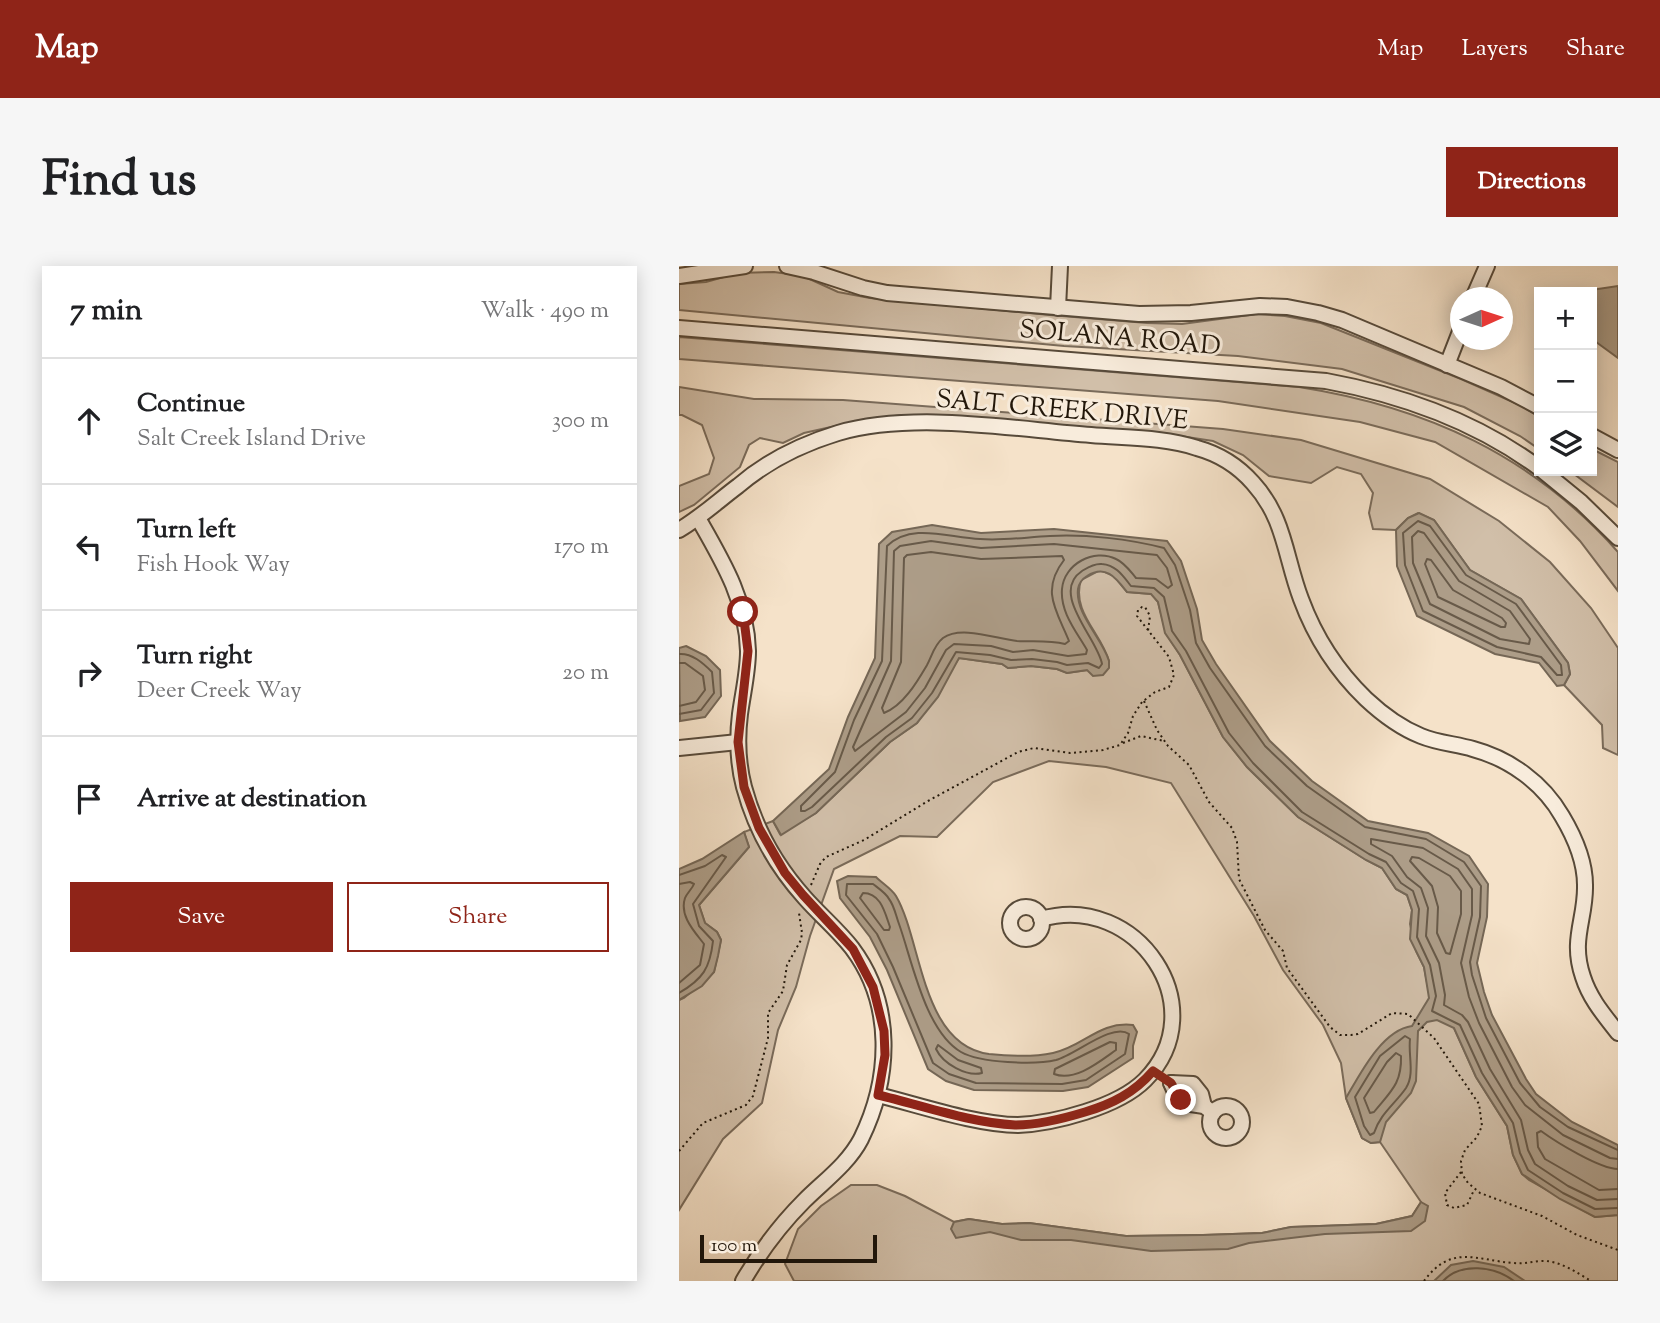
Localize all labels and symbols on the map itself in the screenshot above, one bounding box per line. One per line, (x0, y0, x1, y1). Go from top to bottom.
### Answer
north arrow (1450, 287, 1513, 350)
street label: SOLANA ROAD (1018, 312, 1222, 366)
street label: SALT CREEK DRIVE (934, 382, 1190, 440)
route start (727, 596, 758, 627)
route end (1165, 1084, 1196, 1115)
scale bar (700, 1232, 877, 1264)

